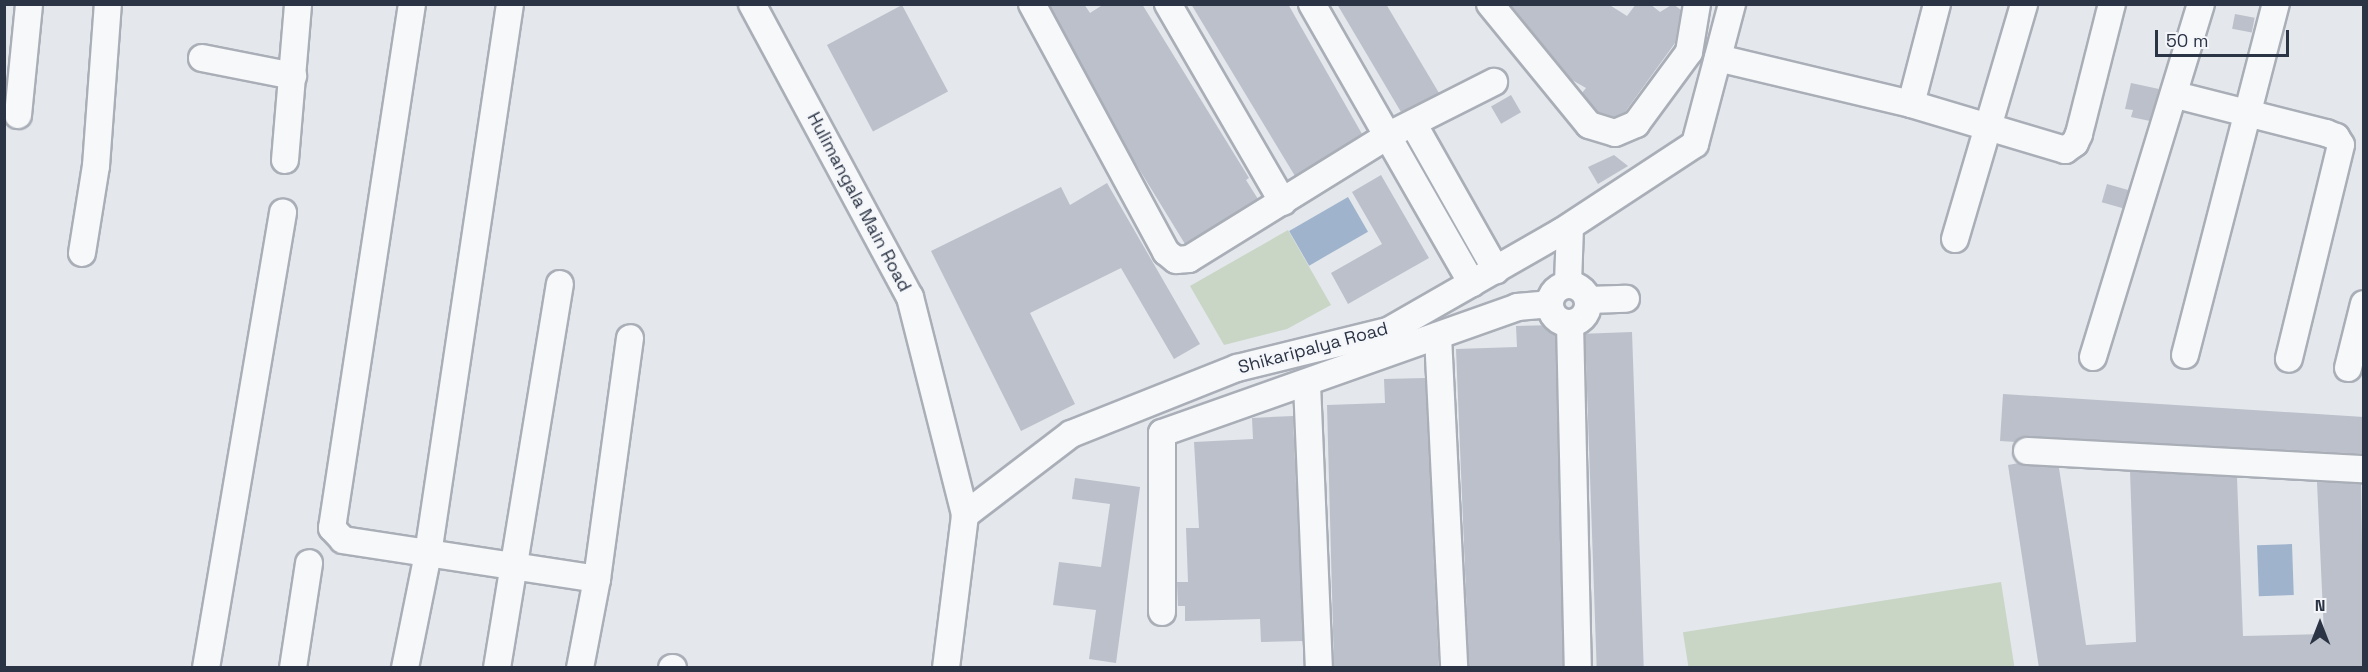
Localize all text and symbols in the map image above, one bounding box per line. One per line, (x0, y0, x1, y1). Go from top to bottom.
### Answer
scale bar (2158, 18, 2292, 56)
text: 50 m (2166, 29, 2208, 52)
street label: Hulimangala Main Road (803, 109, 915, 295)
street label: Shikaripalya Road (1236, 318, 1390, 378)
north arrow (2290, 594, 2350, 654)
text: N (2315, 595, 2325, 616)

